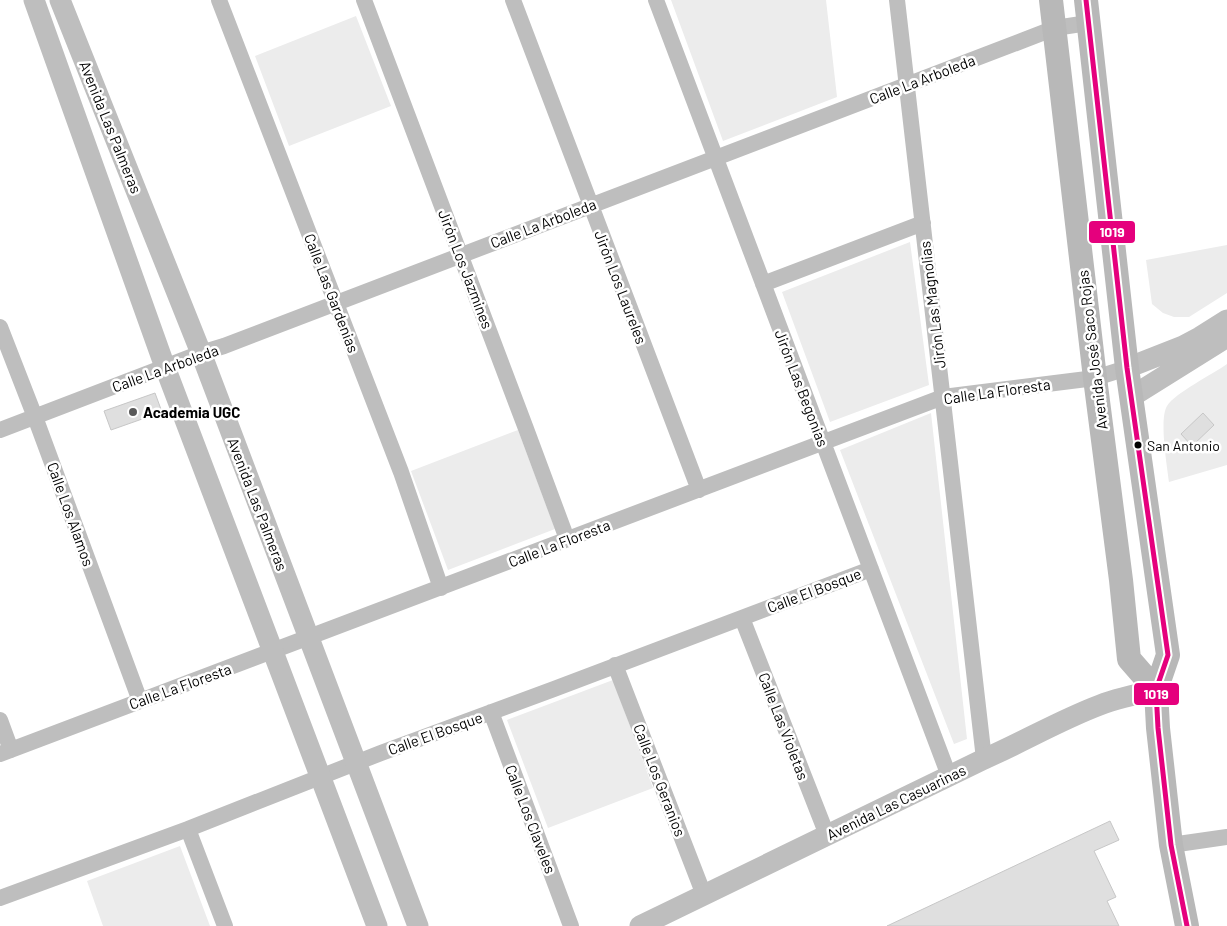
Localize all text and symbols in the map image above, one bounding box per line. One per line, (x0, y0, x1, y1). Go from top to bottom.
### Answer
street label: Calle La Arboleda (867, 51, 977, 107)
street label: Avenida Las Palmeras (76, 58, 146, 196)
street label: Calle La Arboleda (488, 195, 598, 251)
street label: Jirón Los Jazmines (435, 207, 497, 331)
line badge: 1019 (1088, 220, 1136, 244)
text: 1019 (1099, 223, 1125, 240)
street label: Jirón Los Laureles (591, 228, 651, 346)
street label: Calle Las Gardenias (301, 231, 363, 355)
street label: Jirón Las Magnolias (915, 240, 949, 370)
street label: Avenida José Saco Rojas (1073, 269, 1111, 431)
street label: Jirón Las Begonias (771, 327, 833, 449)
street label: Calle La Arboleda (109, 340, 221, 396)
street label: Calle La Floresta (943, 375, 1051, 407)
place label: Academia UGC (143, 403, 240, 421)
marker: Academia UGC (127, 406, 139, 418)
street label: Avenida Las Palmeras (224, 435, 292, 573)
place label: San Antonio (1147, 437, 1220, 454)
marker: San Antonio (1133, 440, 1143, 450)
street label: Calle Los Alamos (44, 460, 98, 568)
street label: Calle La Floresta (506, 515, 612, 571)
street label: Calle El Bosque (764, 564, 864, 616)
street label: Calle La Floresta (126, 659, 234, 713)
street label: Calle Las Violetas (755, 670, 813, 782)
line badge: 1019 (1133, 682, 1180, 706)
text: 1019 (1143, 685, 1169, 702)
street label: Calle El Bosque (385, 708, 485, 758)
street label: Calle Los Geranios (630, 721, 690, 839)
street label: Avenida Las Casuarinas (823, 760, 969, 844)
street label: Calle Los Claveles (502, 762, 560, 876)

